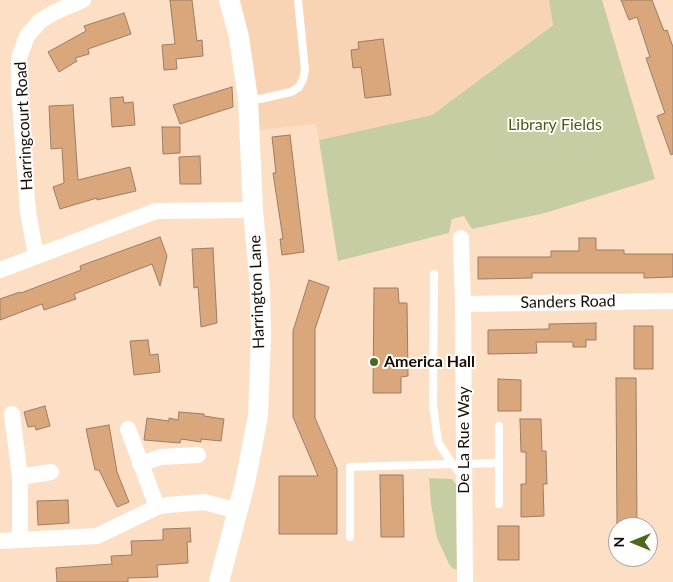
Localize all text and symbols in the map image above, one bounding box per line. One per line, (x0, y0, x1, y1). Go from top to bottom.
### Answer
street label: Harringcourt Road (11, 61, 37, 191)
park label: Library Fields (508, 115, 602, 135)
street label: Harrington Lane (245, 235, 269, 349)
street label: Sanders Road (520, 292, 616, 312)
place label: America Hall (384, 352, 475, 372)
marker: America Hall (368, 356, 380, 368)
street label: De La Rue Way (454, 386, 474, 494)
north arrow (608, 517, 658, 567)
text: N (610, 537, 627, 547)

